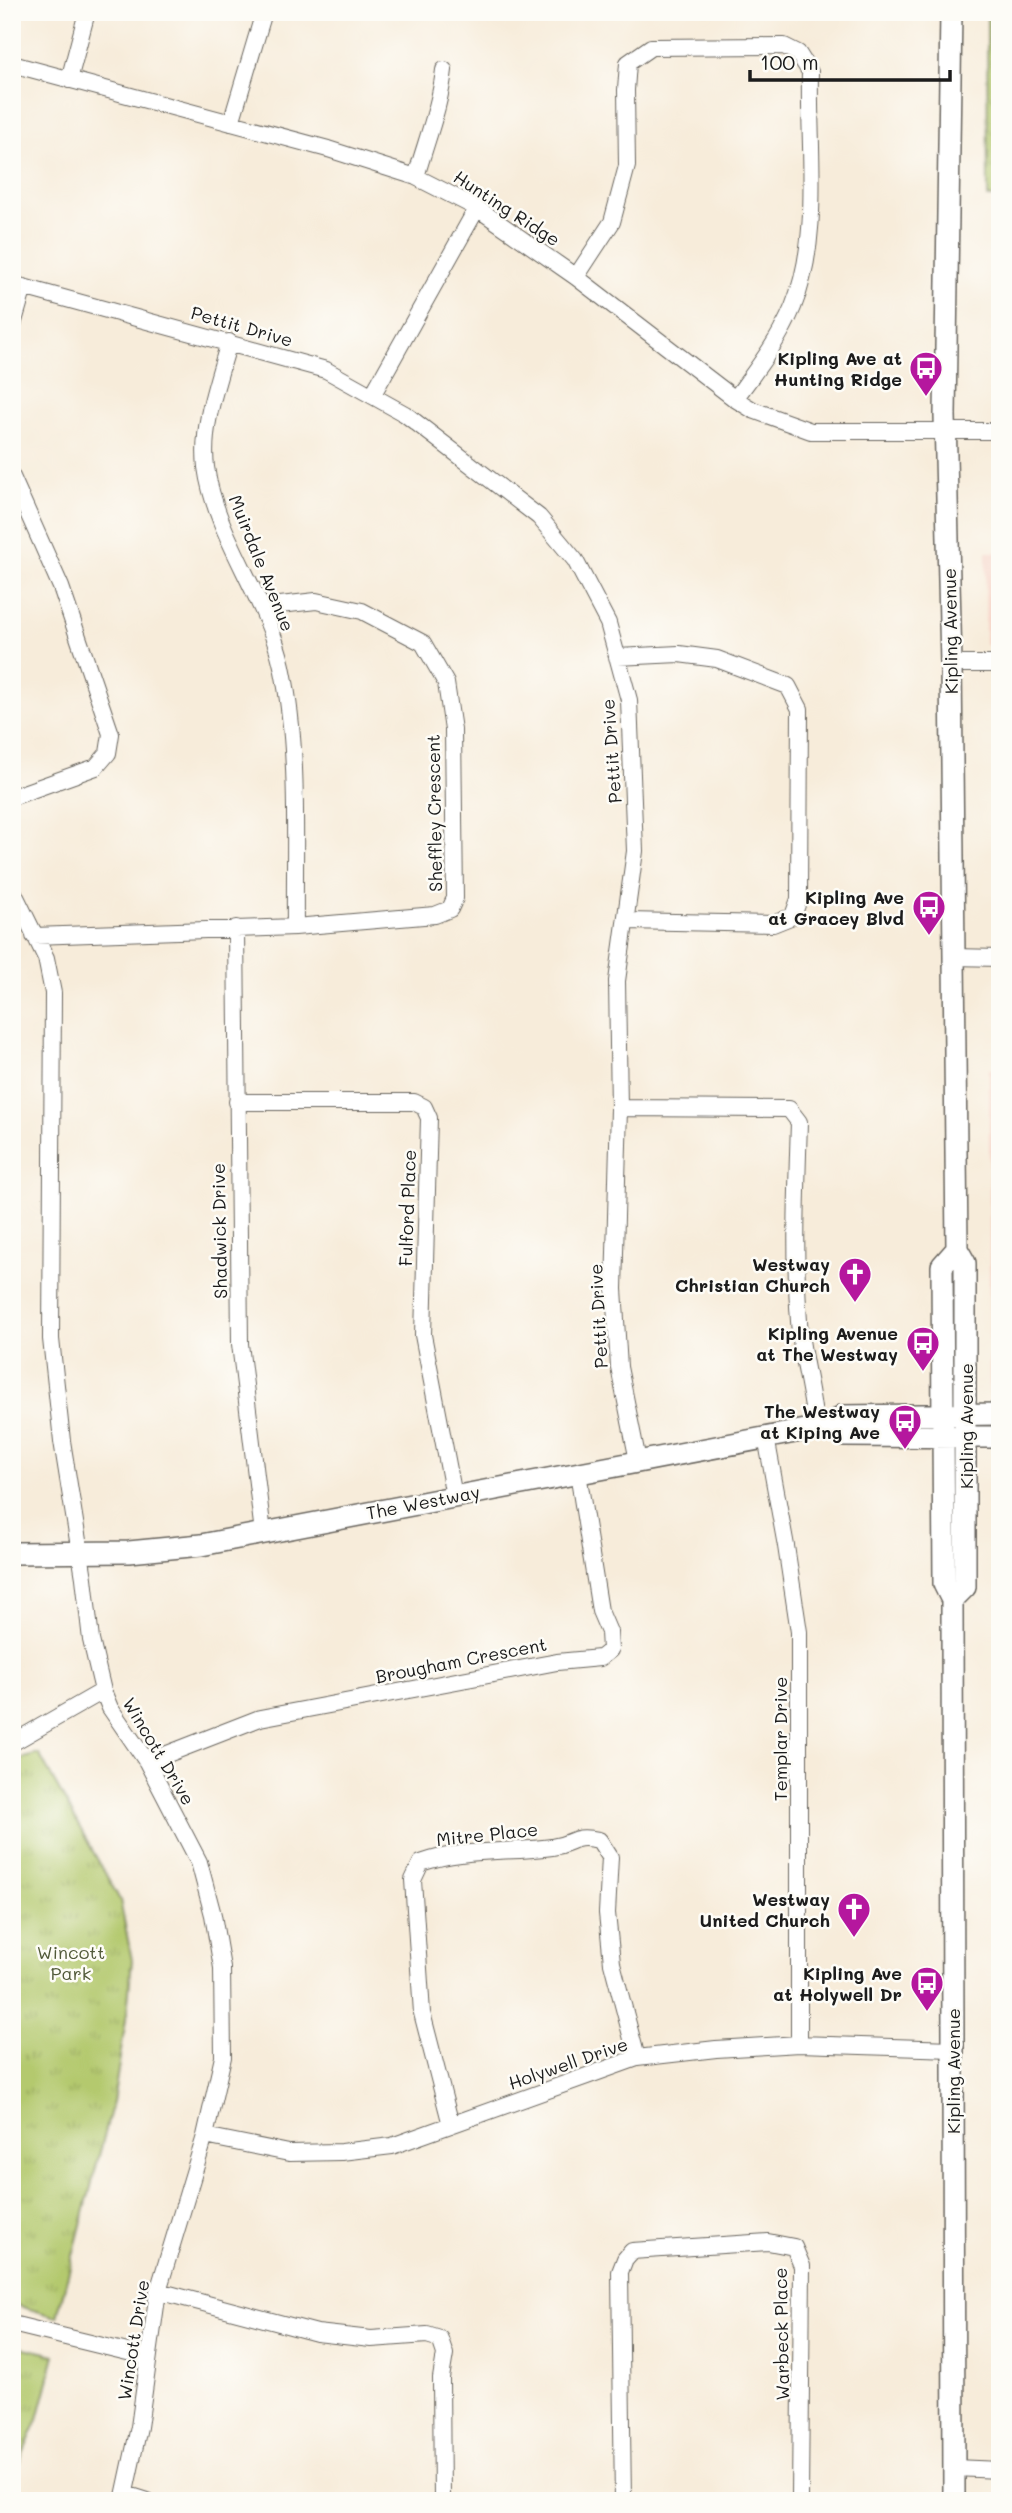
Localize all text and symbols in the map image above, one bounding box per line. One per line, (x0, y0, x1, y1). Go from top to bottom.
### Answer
scale bar (750, 38, 949, 82)
text: 100 m (760, 48, 819, 75)
street label: Hunting Ridge (449, 165, 565, 251)
street label: Pettit Drive (188, 300, 296, 352)
place label: Kipling Ave at Hunting Ridge (774, 346, 902, 391)
bus stop icon: Kipling Ave at Hunting Ridge (907, 349, 945, 398)
street label: Muirdale Avenue (224, 491, 300, 635)
street label: Kipling Avenue (937, 568, 963, 694)
street label: Pettit Drive (595, 698, 627, 804)
street label: Sheffley Crescent (421, 734, 447, 892)
place label: Kipling Ave at Gracey Blvd (768, 885, 904, 930)
bus stop icon: Kipling Ave at Gracey Blvd (910, 888, 948, 937)
street label: Fulford Place (393, 1149, 421, 1267)
street label: Shadwick Drive (206, 1163, 232, 1299)
place label: Westway Christian Church (675, 1252, 830, 1297)
church icon: Westway Christian Church (836, 1255, 874, 1304)
street label: Pettit Drive (583, 1263, 613, 1369)
place label: Kipling Avenue at The Westway (756, 1321, 898, 1366)
bus stop icon: Kipling Avenue at The Westway (904, 1324, 942, 1373)
street label: Kipling Avenue (954, 1363, 978, 1489)
place label: The Westway at Kiping Ave (760, 1399, 880, 1444)
bus stop icon: The Westway at Kiping Ave (886, 1402, 924, 1451)
street label: The Westway (364, 1479, 482, 1525)
street label: Brougham Crescent (373, 1632, 549, 1688)
street label: Templar Drive (768, 1677, 792, 1801)
street label: Wincott Drive (117, 1693, 201, 1809)
street label: Mitre Place (435, 1817, 539, 1851)
place label: Westway United Church (700, 1887, 830, 1932)
church icon: Westway United Church (835, 1890, 873, 1939)
park label: Wincott Park (37, 1940, 105, 1985)
place label: Kipling Ave at Holywell Dr (773, 1961, 902, 2006)
bus stop icon: Kipling Ave at Holywell Dr (908, 1964, 946, 2013)
street label: Kipling Avenue (941, 2008, 965, 2134)
street label: Holywell Drive (505, 2031, 631, 2095)
street label: Warbeck Place (768, 2267, 794, 2401)
street label: Wincott Drive (112, 2278, 154, 2402)

